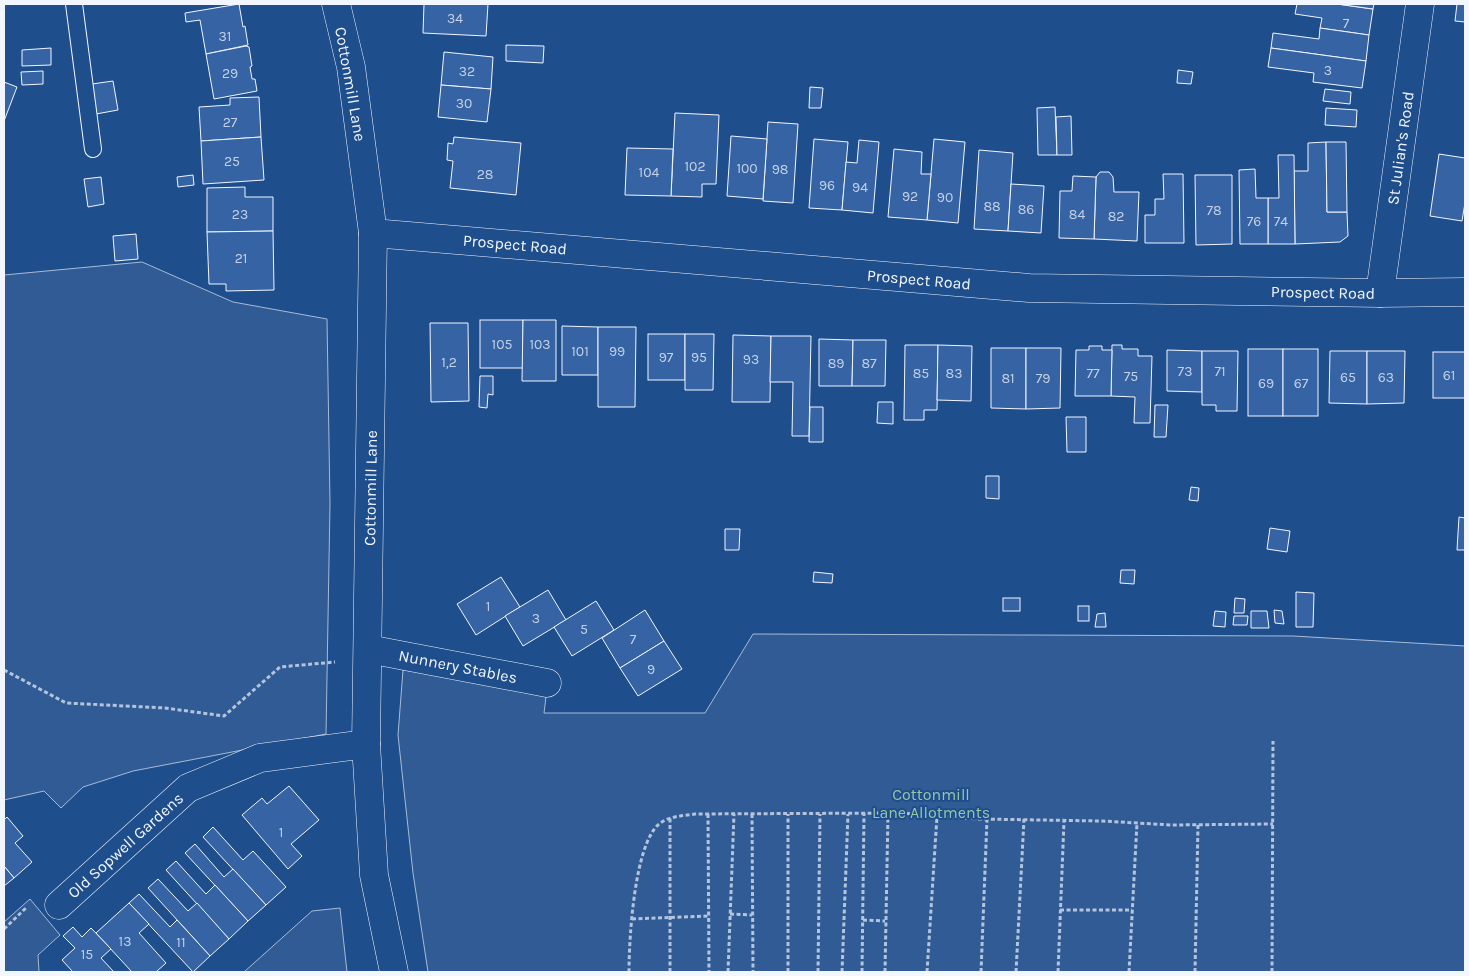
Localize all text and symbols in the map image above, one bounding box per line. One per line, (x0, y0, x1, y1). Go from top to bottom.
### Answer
house number: 34 (447, 10, 463, 27)
house number: 7 (1343, 15, 1350, 32)
street label: Cottonmill Lane (331, 25, 370, 143)
house number: 31 (219, 28, 231, 45)
house number: 3 (1324, 62, 1332, 79)
house number: 32 (459, 63, 475, 80)
house number: 29 (222, 65, 238, 82)
street label: St Julian's Road (1383, 90, 1418, 206)
house number: 30 (456, 95, 472, 112)
house number: 27 (223, 114, 238, 131)
house number: 25 (224, 153, 240, 170)
house number: 102 (684, 158, 706, 175)
house number: 100 (736, 160, 758, 177)
house number: 98 (772, 161, 788, 178)
house number: 104 (639, 164, 660, 181)
house number: 28 (477, 166, 493, 183)
house number: 96 (819, 177, 835, 194)
house number: 94 (852, 179, 868, 196)
house number: 92 (902, 188, 918, 205)
house number: 90 (937, 189, 953, 206)
house number: 88 (983, 198, 1001, 215)
house number: 86 (1018, 201, 1034, 218)
house number: 78 (1206, 202, 1222, 219)
house number: 23 (232, 206, 248, 223)
house number: 84 (1069, 206, 1085, 223)
house number: 82 (1108, 208, 1124, 225)
house number: 76 (1247, 213, 1261, 230)
house number: 74 (1274, 213, 1288, 230)
street label: Prospect Road (462, 230, 568, 259)
house number: 21 (235, 250, 247, 267)
street label: Prospect Road (866, 265, 972, 294)
street label: Prospect Road (1271, 282, 1375, 303)
house number: 105 (492, 336, 513, 353)
house number: 103 (529, 336, 551, 353)
house number: 101 (571, 343, 589, 360)
house number: 99 (609, 343, 625, 360)
house number: 97 (659, 349, 674, 366)
house number: 95 (691, 349, 707, 366)
house number: 93 (743, 351, 759, 368)
house number: 1,2 (441, 354, 457, 371)
house number: 89 (828, 355, 844, 372)
house number: 87 (861, 355, 877, 372)
house number: 73 (1178, 363, 1192, 380)
house number: 71 (1214, 363, 1226, 380)
house number: 85 (913, 365, 929, 382)
house number: 83 (946, 365, 962, 382)
house number: 77 (1086, 365, 1100, 382)
house number: 61 (1443, 367, 1455, 384)
house number: 75 (1124, 368, 1138, 385)
house number: 65 (1340, 369, 1356, 386)
house number: 63 (1378, 369, 1394, 386)
house number: 81 (1001, 370, 1015, 387)
house number: 79 (1036, 370, 1050, 387)
house number: 69 (1258, 375, 1274, 392)
house number: 67 (1294, 375, 1309, 392)
street label: Cottonmill Lane (360, 430, 381, 546)
house number: 1 (486, 598, 490, 615)
house number: 3 (532, 610, 540, 627)
house number: 5 (580, 621, 588, 638)
house number: 7 (630, 631, 637, 648)
street label: Nunnery Stables (397, 646, 519, 687)
house number: 9 (647, 661, 655, 678)
park label: Cottonmill Lane Allotments (872, 785, 990, 822)
street label: Old Sopwell Gardens (64, 788, 187, 902)
house number: 1 (279, 824, 283, 841)
house number: 13 (119, 933, 131, 950)
house number: 11 (176, 934, 186, 951)
house number: 15 (81, 946, 93, 963)

